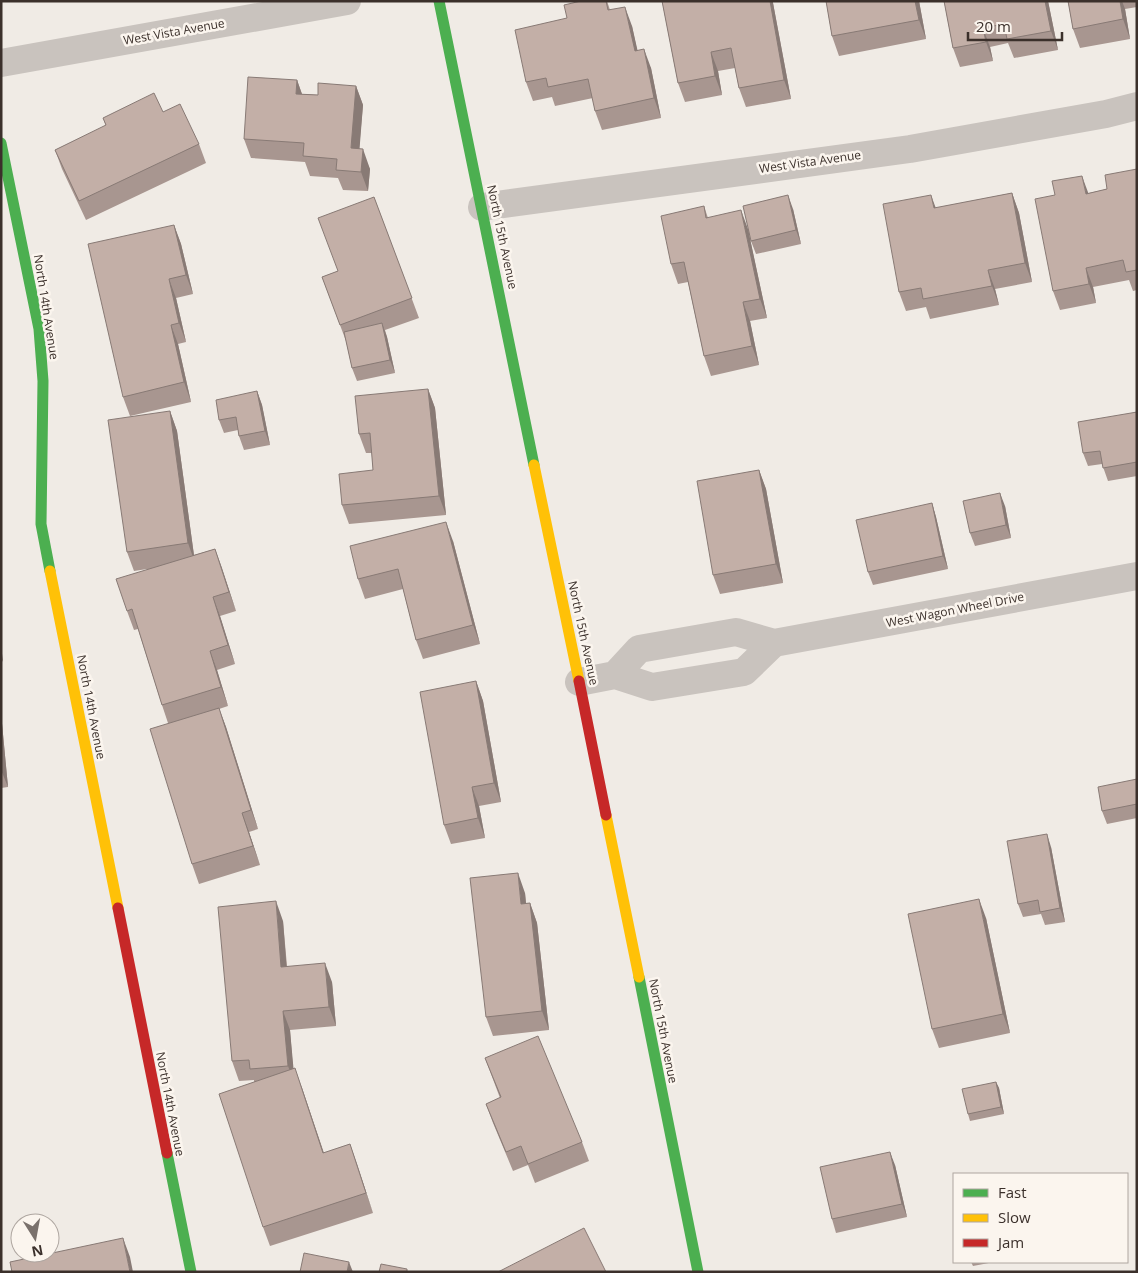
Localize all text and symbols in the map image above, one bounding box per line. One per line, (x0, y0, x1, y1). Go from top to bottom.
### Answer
scale bar (968, 10, 1062, 42)
street label: West Vista Avenue (122, 14, 226, 49)
text: 20 m (976, 16, 1011, 36)
street label: West Vista Avenue (758, 146, 862, 177)
street label: North 15th Avenue (483, 183, 522, 291)
street label: North 14th Avenue (30, 253, 63, 361)
street label: North 15th Avenue (564, 579, 603, 687)
street label: West Wagon Wheel Drive (884, 588, 1026, 631)
street label: North 14th Avenue (73, 653, 110, 761)
street label: North 15th Avenue (645, 977, 682, 1085)
street label: North 14th Avenue (152, 1050, 189, 1158)
legend (953, 1173, 1128, 1263)
text: Fast (998, 1182, 1027, 1202)
text: Slow (998, 1207, 1031, 1227)
north arrow (10, 1213, 60, 1263)
text: Jam (996, 1232, 1024, 1252)
text: N (30, 1241, 45, 1262)

